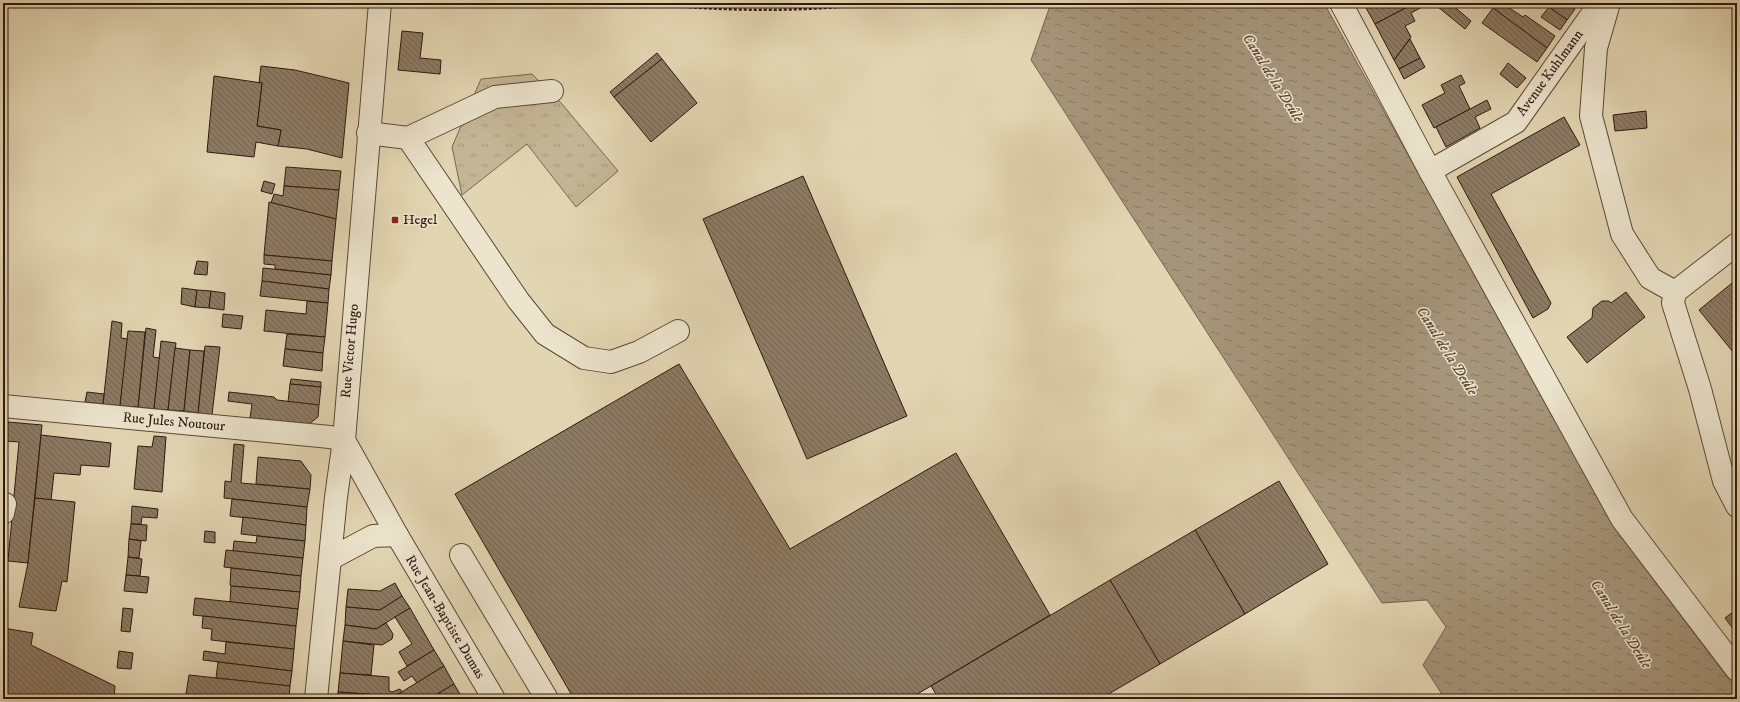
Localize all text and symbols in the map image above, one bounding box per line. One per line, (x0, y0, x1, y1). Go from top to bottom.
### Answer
street label: Avenue Kuhlmann (1513, 26, 1588, 120)
water label: Canal de la Deûle (1238, 30, 1308, 127)
place label: Hegel (403, 211, 438, 229)
marker: Hegel (390, 215, 400, 225)
street label: Rue Victor Hugo (337, 303, 363, 399)
water label: Canal de la Deûle (1412, 303, 1482, 400)
street label: Rue Jules Noutour (122, 409, 227, 436)
street label: Rue Jean-Baptiste Dumas (401, 552, 489, 682)
water label: Canal de la Deûle (1586, 576, 1656, 673)

